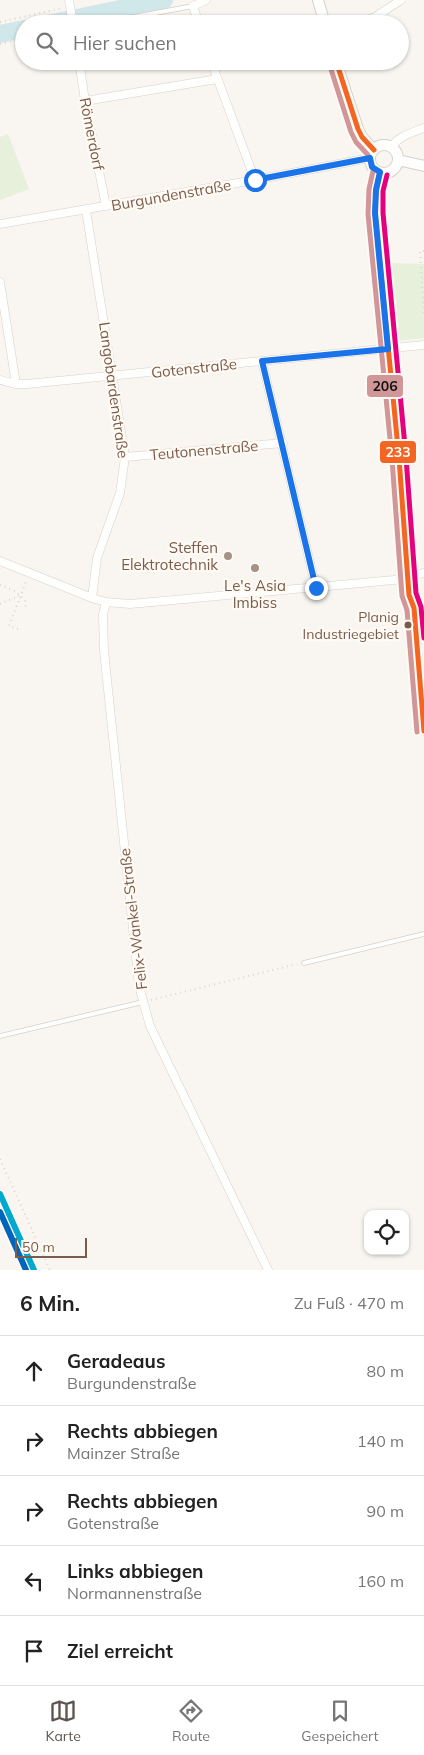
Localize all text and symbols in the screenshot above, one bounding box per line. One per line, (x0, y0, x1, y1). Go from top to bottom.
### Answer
search box (15, 15, 409, 70)
icon: search (33, 29, 61, 57)
text: Hier suchen (73, 31, 177, 55)
street label: Römerdorf (76, 96, 109, 173)
route start (244, 169, 267, 192)
street label: Burgundenstraße (110, 175, 232, 215)
street label: Langobardenstraße (95, 321, 133, 459)
street label: Gotenstraße (150, 354, 238, 382)
line badge: 206 (366, 374, 404, 398)
text: 206 (372, 377, 398, 395)
street label: Teutonenstraße (149, 436, 259, 464)
line badge: 233 (379, 440, 417, 464)
text: 233 (385, 443, 411, 461)
place label: Steffen Elektrotechnik (121, 538, 218, 574)
marker: Steffen Elektrotechnik (222, 550, 234, 562)
marker: Le's Asia Imbiss (249, 562, 261, 574)
place label: Le's Asia Imbiss (224, 576, 286, 612)
route end (305, 577, 328, 600)
place label: Planig Industriegebiet (303, 608, 399, 643)
marker: Planig Industriegebiet (403, 620, 413, 630)
street label: Felix-Wankel-Straße (115, 847, 151, 991)
map controls (364, 1210, 409, 1255)
button: locate (364, 1210, 409, 1255)
scale bar (15, 1235, 88, 1258)
text: 50 m (22, 1238, 55, 1256)
text: 6 Min. (20, 1290, 80, 1316)
text: Zu Fuß · 470 m (294, 1293, 404, 1313)
text: Geradeaus (67, 1349, 165, 1373)
icon: ahead (20, 1357, 48, 1385)
text: 80 m (367, 1361, 404, 1381)
text: Burgundenstraße (67, 1373, 196, 1393)
text: Rechts abbiegen (67, 1419, 218, 1443)
icon: right (20, 1427, 48, 1455)
text: 140 m (357, 1431, 404, 1451)
text: Mainzer Straße (67, 1443, 180, 1463)
text: Rechts abbiegen (67, 1489, 218, 1513)
icon: right (20, 1497, 48, 1525)
text: 90 m (367, 1501, 404, 1521)
text: Gotenstraße (67, 1513, 159, 1533)
text: Links abbiegen (67, 1559, 204, 1583)
icon: left (20, 1567, 48, 1595)
text: 160 m (357, 1571, 404, 1591)
text: Normannenstraße (67, 1583, 202, 1603)
icon: arrive (20, 1637, 48, 1665)
text: Ziel erreicht (67, 1639, 173, 1663)
tab: Karte (46, 1697, 81, 1745)
tab: Route (172, 1697, 210, 1745)
tab: Gespeichert (301, 1697, 378, 1745)

